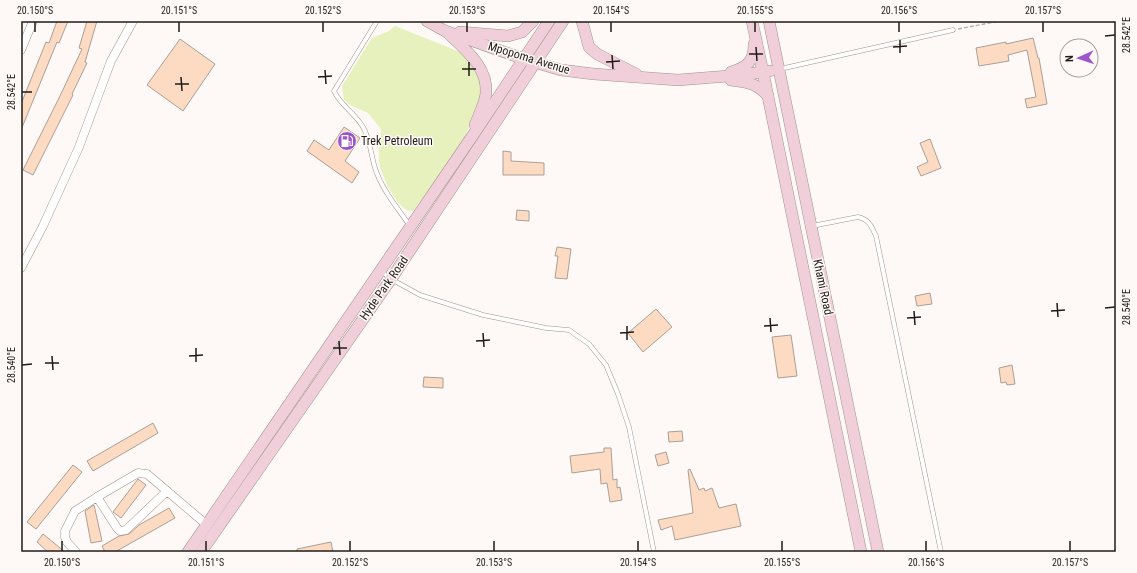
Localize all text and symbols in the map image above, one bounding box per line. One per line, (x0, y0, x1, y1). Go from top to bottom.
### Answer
text: 20.150°S (17, 5, 53, 16)
text: 20.151°S (161, 5, 197, 16)
text: 20.152°S (305, 5, 341, 16)
text: 20.153°S (449, 5, 485, 16)
text: 20.154°S (593, 5, 629, 16)
text: 20.155°S (737, 5, 773, 16)
text: 20.156°S (881, 5, 917, 16)
text: 20.157°S (1025, 5, 1061, 16)
text: 28.542°E (1121, 17, 1132, 53)
north arrow (1059, 38, 1099, 78)
street label: Mpopoma Avenue (486, 39, 572, 77)
text: N (1063, 55, 1076, 62)
text: 28.542°E (6, 74, 17, 110)
fuel station icon: Trek Petroleum (336, 130, 358, 152)
place label: Trek Petroleum (361, 134, 433, 148)
street label: Hyde Park Road (357, 253, 411, 323)
street label: Khami Road (810, 258, 836, 316)
text: 28.540°E (1121, 289, 1132, 325)
text: 28.540°E (6, 347, 17, 383)
text: 20.150°S (44, 557, 80, 568)
text: 20.151°S (188, 557, 224, 568)
text: 20.152°S (332, 557, 368, 568)
text: 20.153°S (476, 557, 512, 568)
text: 20.154°S (620, 557, 656, 568)
text: 20.155°S (764, 557, 800, 568)
text: 20.156°S (908, 557, 944, 568)
text: 20.157°S (1052, 557, 1088, 568)

